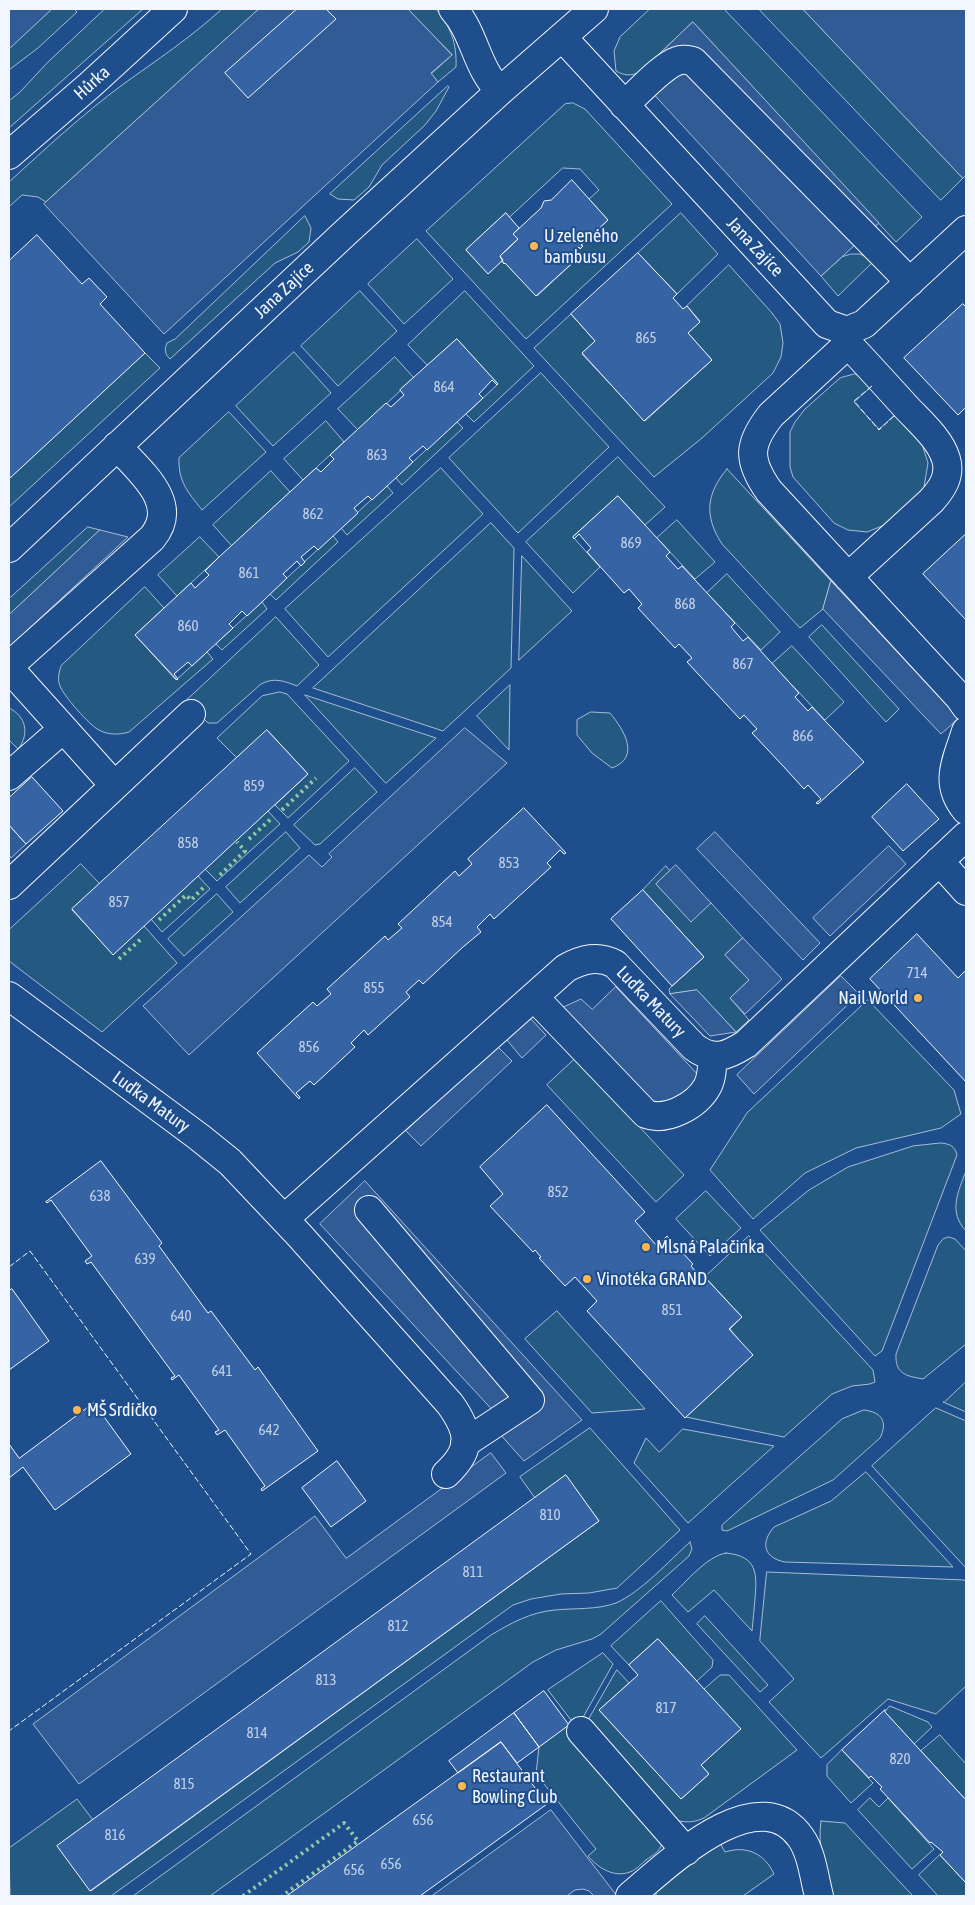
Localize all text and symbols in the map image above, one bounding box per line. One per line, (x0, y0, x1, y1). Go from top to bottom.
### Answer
street label: Hůrka (70, 61, 114, 105)
street label: Jana Zajíce (722, 213, 788, 281)
place label: U zeleného bambusu (544, 225, 618, 268)
marker: U zeleného bambusu (528, 240, 540, 252)
street label: Jana Zajíce (250, 257, 318, 323)
house number: 865 (635, 329, 657, 347)
house number: 864 (433, 378, 455, 396)
house number: 863 (366, 446, 388, 464)
house number: 862 (302, 505, 324, 523)
house number: 869 (620, 534, 642, 552)
house number: 861 (238, 564, 260, 582)
house number: 868 (674, 595, 696, 613)
house number: 860 (177, 617, 199, 635)
house number: 867 (732, 655, 754, 673)
house number: 866 (792, 727, 814, 745)
house number: 859 (243, 777, 265, 795)
house number: 858 (177, 834, 199, 852)
house number: 853 (498, 854, 520, 872)
house number: 857 (108, 893, 130, 911)
house number: 854 (431, 913, 453, 931)
street label: Luďka Matury (612, 962, 690, 1042)
house number: 714 (906, 964, 928, 982)
house number: 855 (363, 979, 385, 997)
place label: Nail World (838, 987, 908, 1009)
marker: Nail World (912, 992, 924, 1004)
house number: 856 (298, 1038, 320, 1056)
street label: Luďka Matury (108, 1067, 194, 1137)
house number: 852 (547, 1183, 569, 1201)
house number: 638 (89, 1187, 111, 1205)
place label: Mlsná Palačinka (656, 1236, 765, 1258)
marker: Mlsná Palačinka (640, 1241, 652, 1253)
house number: 639 (134, 1250, 156, 1268)
place label: Vinotéka GRAND (597, 1268, 707, 1290)
marker: Vinotéka GRAND (581, 1273, 593, 1285)
house number: 851 (661, 1301, 683, 1319)
house number: 640 (170, 1307, 192, 1325)
house number: 641 (211, 1362, 233, 1380)
place label: MŠ Srdíčko (87, 1399, 157, 1421)
marker: MŠ Srdíčko (71, 1404, 83, 1416)
house number: 642 (258, 1421, 280, 1439)
house number: 810 (539, 1506, 561, 1524)
house number: 811 (462, 1563, 484, 1581)
house number: 812 (387, 1617, 409, 1635)
house number: 813 (315, 1671, 337, 1689)
house number: 817 (655, 1699, 677, 1717)
house number: 814 (246, 1724, 268, 1742)
house number: 820 (889, 1750, 911, 1768)
place label: Restaurant Bowling Club (472, 1765, 557, 1808)
house number: 815 (173, 1775, 195, 1793)
marker: Restaurant Bowling Club (456, 1780, 468, 1792)
house number: 656 (412, 1811, 434, 1829)
house number: 816 (104, 1826, 126, 1844)
house number: 656 (380, 1855, 402, 1873)
house number: 656 (343, 1861, 365, 1879)

